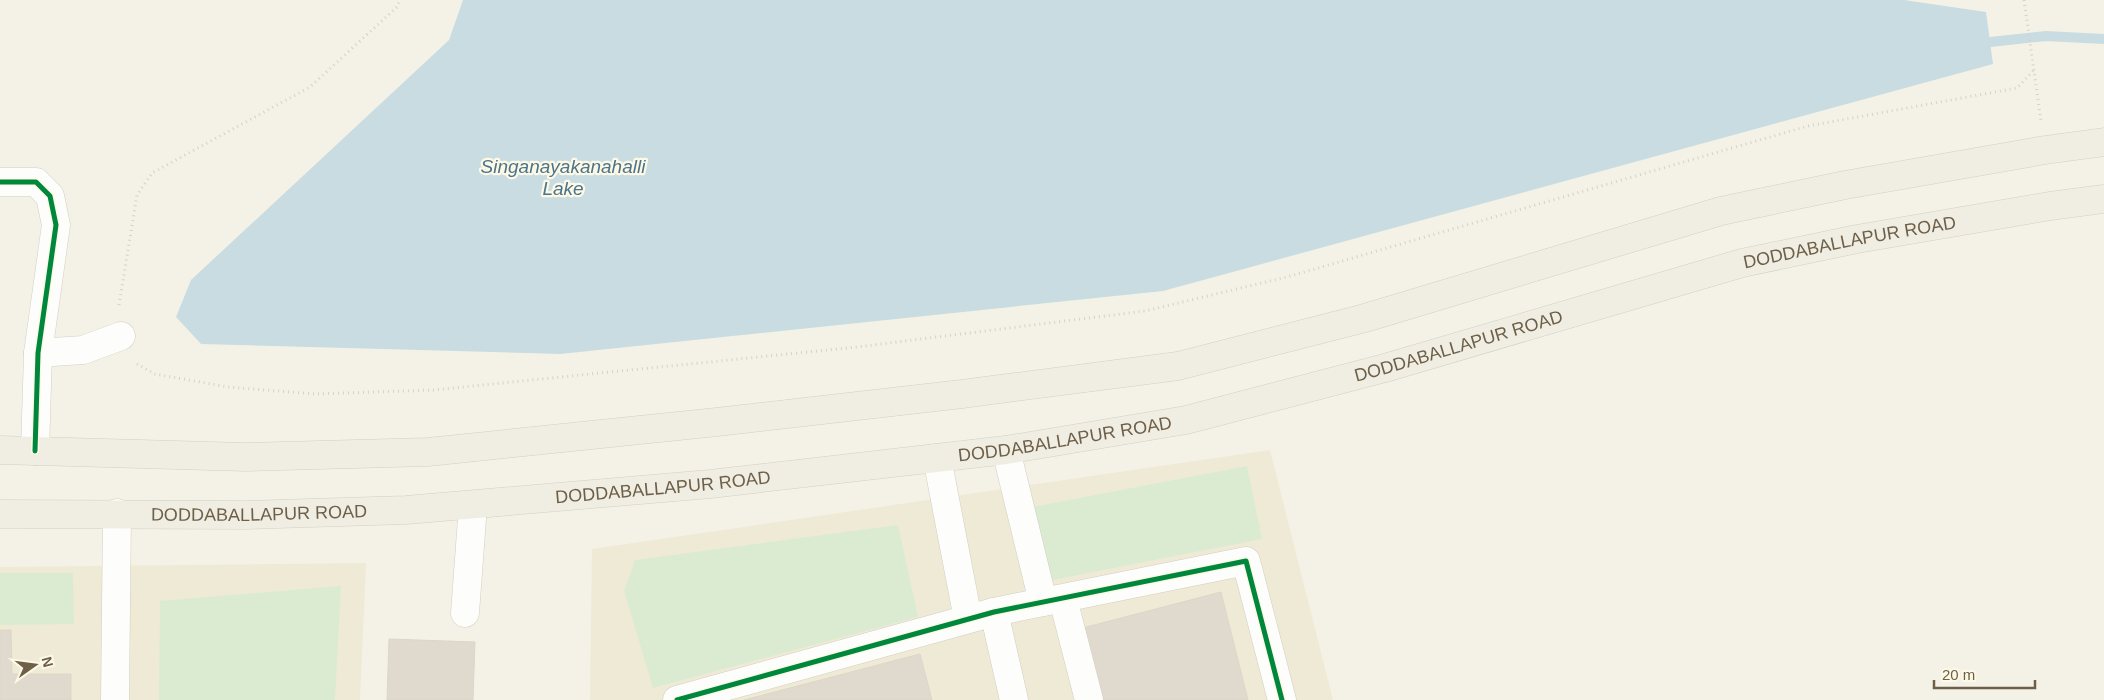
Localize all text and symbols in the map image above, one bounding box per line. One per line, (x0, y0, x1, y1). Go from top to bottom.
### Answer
water label: Singanayakanahalli Lake (481, 156, 646, 199)
street label: DODDABALLAPUR ROAD (1741, 212, 1957, 272)
street label: DODDABALLAPUR ROAD (1352, 306, 1565, 386)
street label: DODDABALLAPUR ROAD (957, 413, 1173, 465)
street label: DODDABALLAPUR ROAD (554, 467, 772, 507)
street label: DODDABALLAPUR ROAD (151, 501, 367, 525)
north arrow (10, 640, 60, 690)
text: N (39, 655, 57, 669)
scale bar (1934, 658, 2035, 690)
text: 20 m (1942, 666, 1975, 683)

